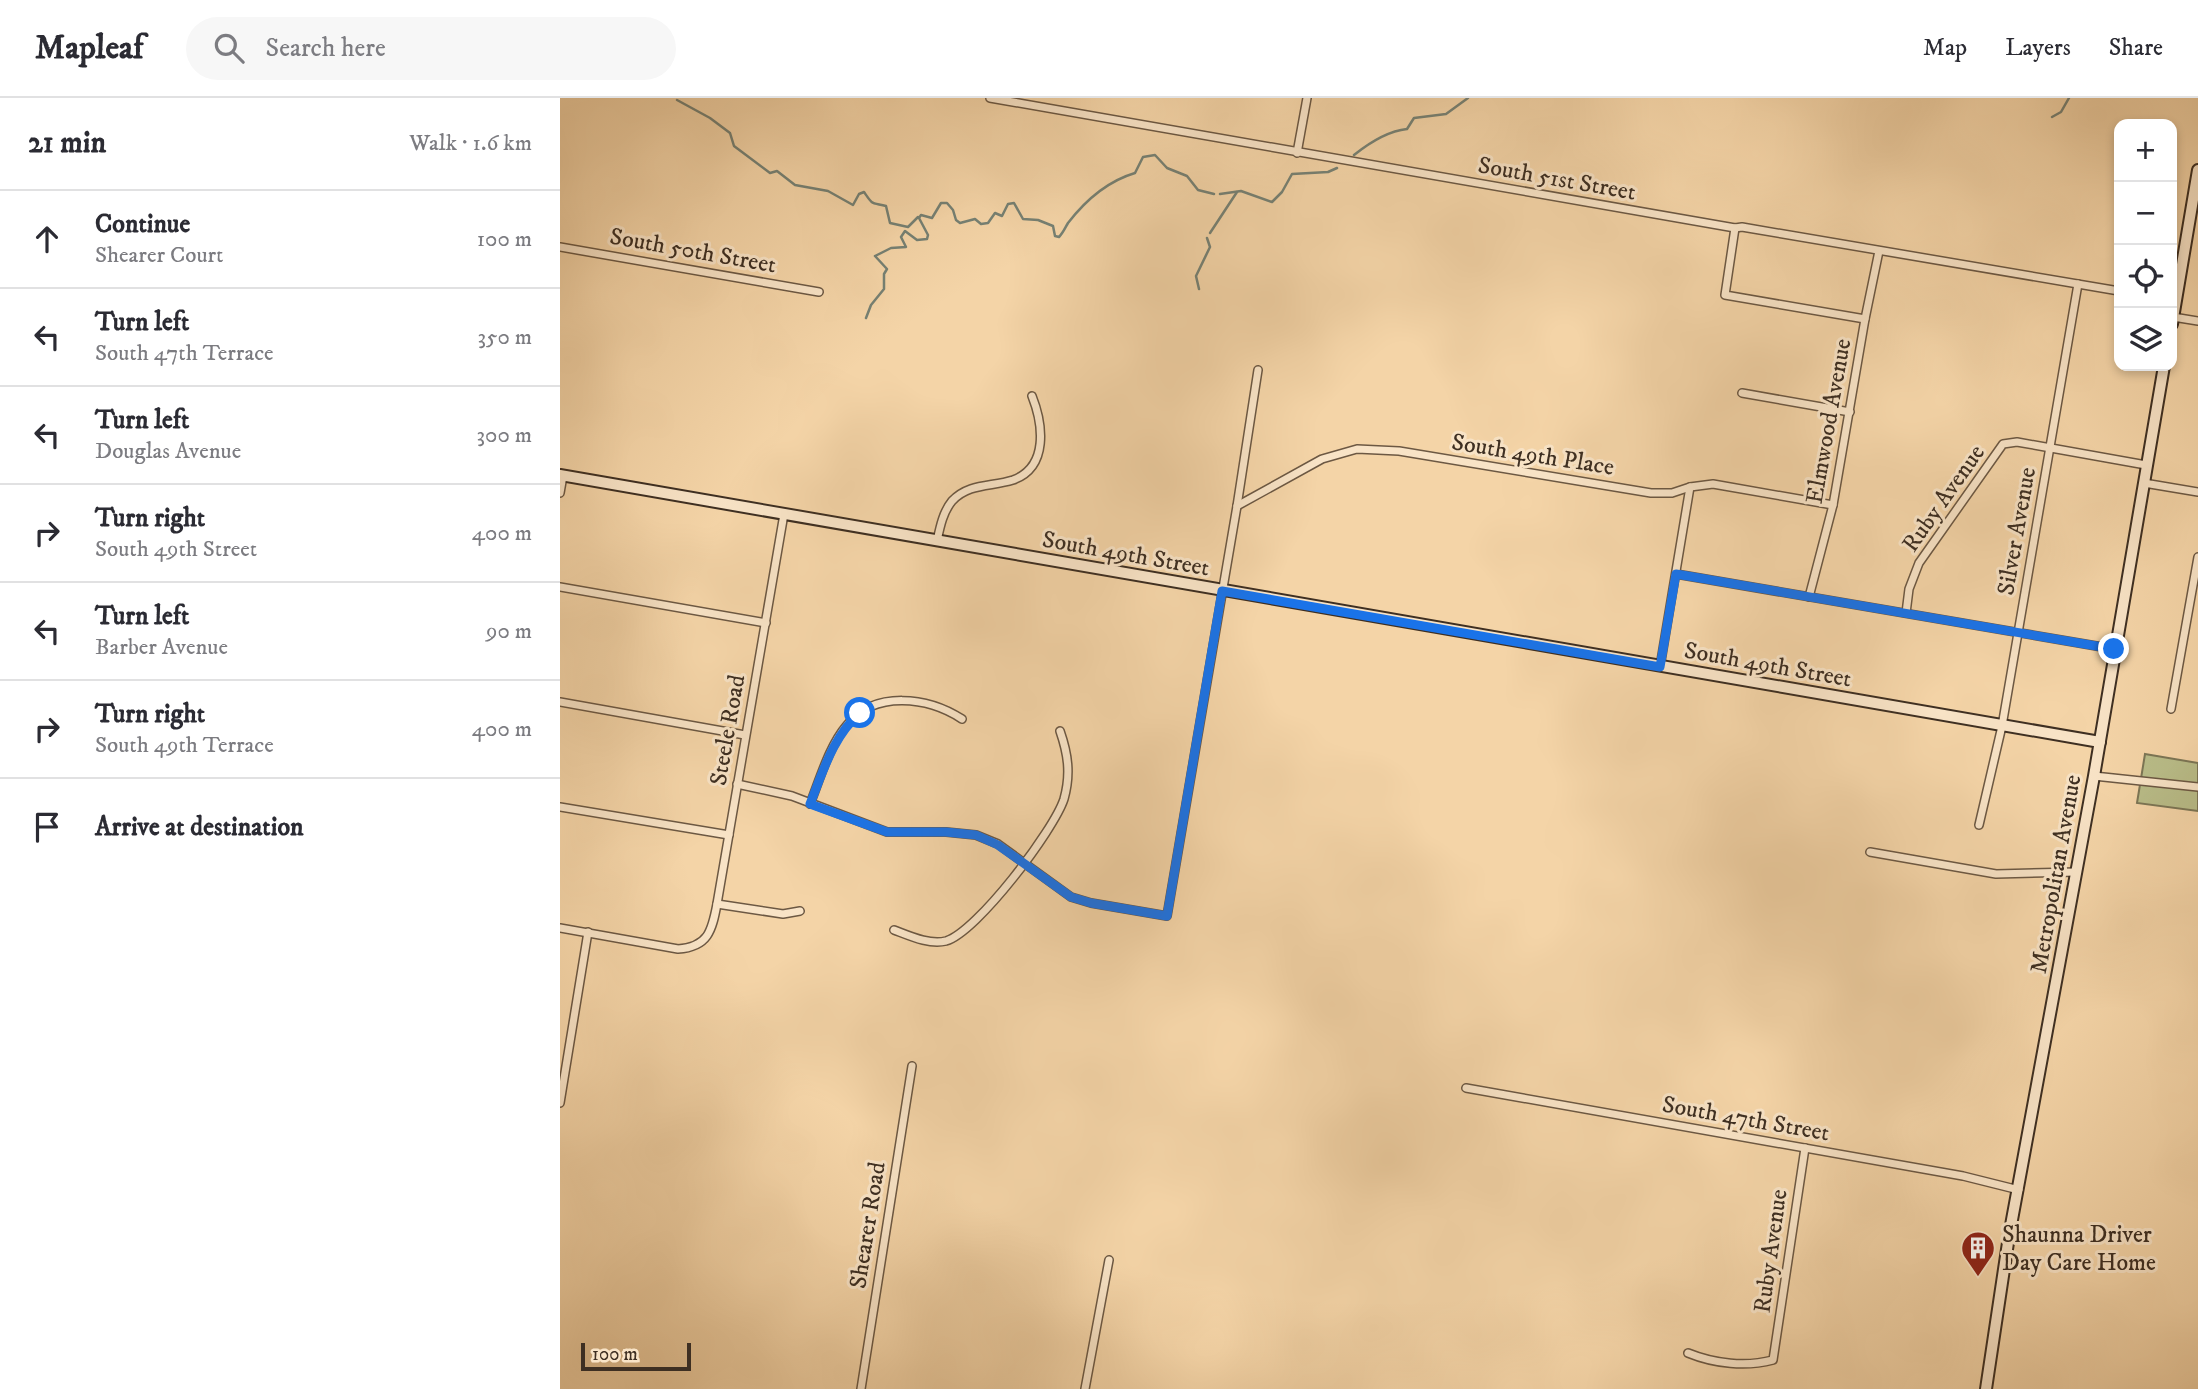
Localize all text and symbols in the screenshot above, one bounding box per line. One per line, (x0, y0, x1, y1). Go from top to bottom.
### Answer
search box (186, 17, 676, 80)
text: Mapleaf (35, 28, 144, 69)
icon: search (210, 29, 248, 67)
text: Search here (266, 32, 386, 65)
text: Map (1923, 33, 1967, 63)
text: Layers (2005, 33, 2071, 63)
text: Share (2109, 33, 2163, 63)
map controls (2114, 119, 2177, 371)
button: + (2114, 119, 2177, 182)
text: 21 min (28, 125, 106, 162)
text: Walk · 1.6 km (409, 129, 532, 158)
street label: South 51st Street (1476, 150, 1638, 208)
button: − (2114, 182, 2177, 245)
text: Continue (95, 208, 190, 241)
icon: ahead (28, 220, 66, 258)
street label: South 50th Street (607, 222, 779, 280)
text: 100 m (477, 225, 532, 254)
text: Shearer Court (95, 241, 223, 270)
button: locate (2114, 245, 2177, 308)
text: Turn left (95, 306, 189, 339)
button: layers (2114, 308, 2177, 371)
icon: left (28, 318, 66, 356)
text: 350 m (477, 323, 532, 352)
street label: Elmwood Avenue (1800, 336, 1858, 506)
text: South 47th Terrace (95, 339, 274, 368)
text: Turn left (95, 404, 189, 437)
icon: left (28, 416, 66, 454)
text: 300 m (476, 421, 532, 450)
street label: South 49th Place (1450, 427, 1616, 483)
text: Douglas Avenue (95, 437, 241, 466)
street label: Ruby Avenue (1896, 439, 1992, 558)
street label: Silver Avenue (1991, 465, 2043, 598)
text: Turn right (95, 502, 205, 535)
icon: right (28, 514, 66, 552)
text: 400 m (472, 519, 532, 548)
street label: South 49th Street (1040, 525, 1212, 584)
text: South 49th Street (95, 535, 257, 564)
text: Turn left (95, 600, 189, 633)
icon: left (28, 612, 66, 650)
text: 90 m (486, 617, 532, 646)
text: Barber Avenue (95, 633, 228, 662)
route end (2098, 633, 2129, 664)
street label: South 49th Street (1682, 636, 1854, 695)
street label: Steele Road (703, 672, 752, 788)
route start (844, 697, 875, 728)
text: Turn right (95, 698, 205, 731)
icon: right (28, 710, 66, 748)
text: 400 m (472, 715, 532, 744)
text: South 49th Terrace (95, 731, 274, 760)
street label: Metropolitan Avenue (2024, 772, 2088, 976)
icon: arrive (28, 808, 66, 846)
text: Arrive at destination (95, 811, 304, 844)
street label: South 47th Street (1660, 1090, 1832, 1148)
street label: Shearer Road (843, 1160, 893, 1291)
street label: Ruby Avenue (1747, 1187, 1795, 1315)
place label: Shaunna Driver Day Care Home (2002, 1220, 2156, 1278)
building icon: Shaunna Driver Day Care Home (1959, 1229, 1997, 1278)
scale bar (581, 1340, 691, 1372)
text: 100 m (592, 1343, 638, 1366)

